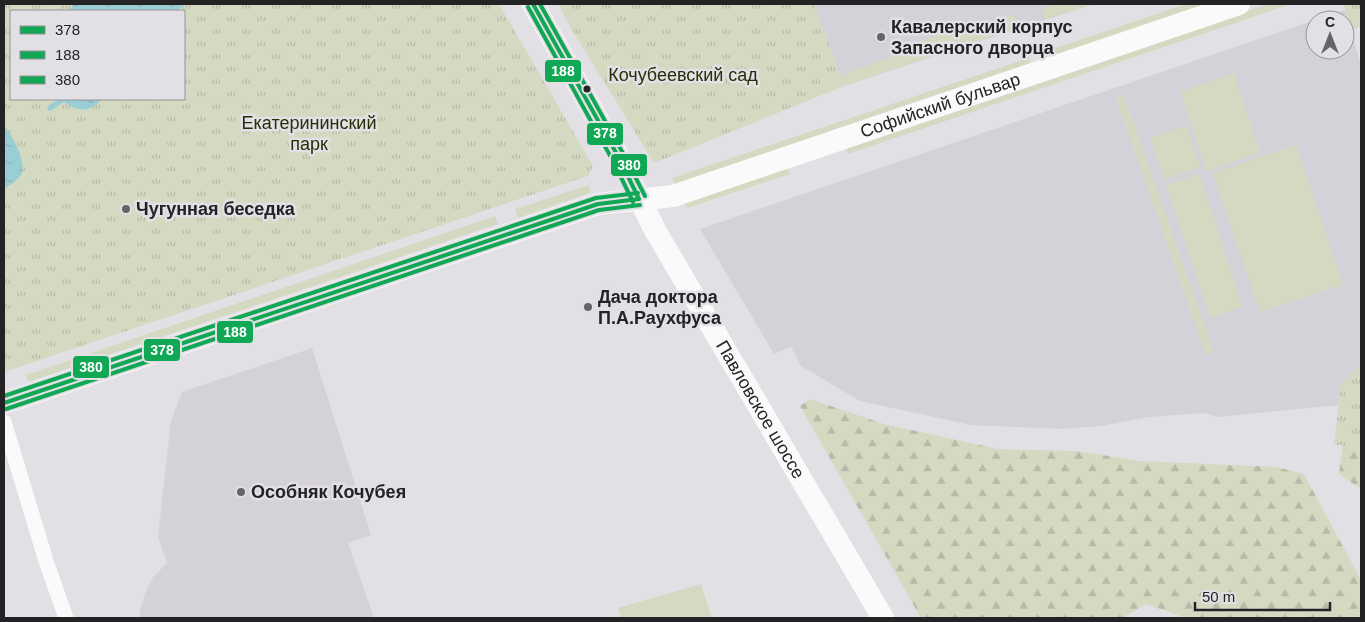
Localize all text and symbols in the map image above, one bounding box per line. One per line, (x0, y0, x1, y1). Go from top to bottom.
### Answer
legend (10, 10, 185, 100)
north arrow (1305, 10, 1355, 60)
text: С (1325, 14, 1335, 30)
place label: Кавалерский корпус Запасного дворца (891, 17, 1073, 58)
text: 378 (55, 21, 80, 38)
marker: Кавалерский корпус Запасного дворца (875, 31, 887, 43)
text: 188 (55, 46, 80, 63)
line badge: 188 (544, 59, 582, 83)
text: 188 (551, 63, 575, 79)
park label: Кочубеевский сад (608, 65, 758, 85)
street label: Софийский бульвар (858, 69, 1023, 142)
text: 380 (55, 71, 80, 88)
unlabelled marker (582, 84, 592, 94)
park label: Екатерининский парк (242, 113, 376, 154)
line badge: 378 (586, 122, 624, 146)
text: 378 (593, 125, 617, 141)
line badge: 380 (610, 153, 648, 177)
text: 380 (617, 157, 641, 173)
place label: Чугунная беседка (136, 199, 296, 219)
marker: Чугунная беседка (120, 203, 132, 215)
place label: Дача доктора П.А.Раухфуса (598, 287, 722, 328)
marker: Дача доктора П.А.Раухфуса (582, 301, 594, 313)
line badge: 188 (216, 320, 254, 344)
text: 188 (223, 324, 247, 340)
street label: Павловское шоссе (712, 337, 809, 482)
line badge: 378 (143, 338, 181, 362)
text: 378 (150, 342, 174, 358)
line badge: 380 (72, 355, 110, 379)
text: 380 (79, 359, 103, 375)
place label: Особняк Кочубея (251, 482, 406, 502)
marker: Особняк Кочубея (235, 486, 247, 498)
scale bar (1195, 580, 1330, 612)
text: 50 m (1202, 588, 1235, 605)

